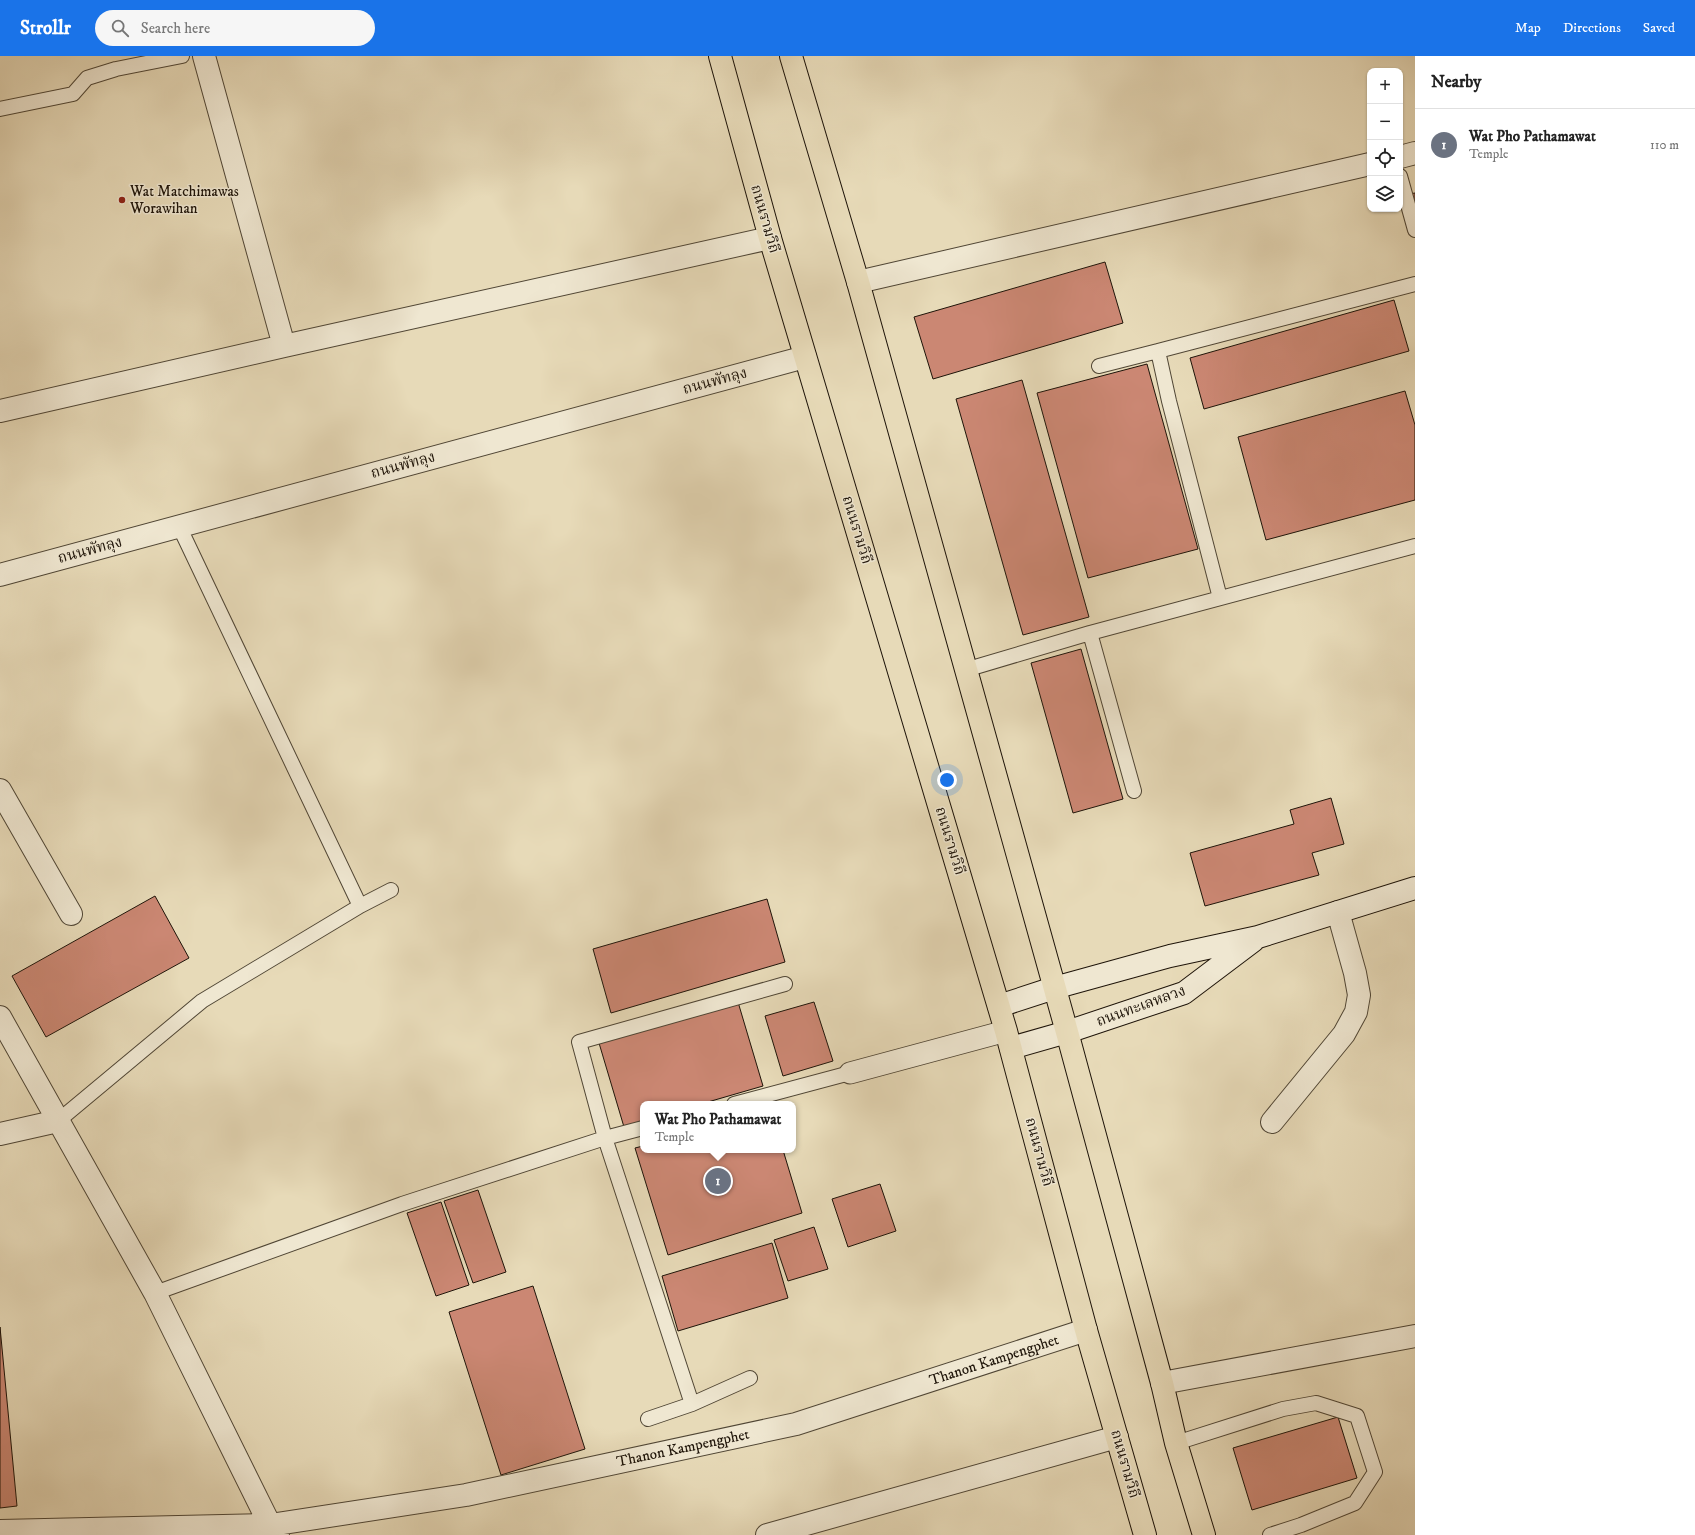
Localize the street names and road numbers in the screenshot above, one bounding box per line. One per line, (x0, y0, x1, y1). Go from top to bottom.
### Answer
street label: ถนนรามวิถี (746, 182, 784, 256)
street label: ถนนพัทลุง (681, 363, 750, 400)
street label: ถนนพัทลุง (369, 447, 438, 484)
street label: ถนนรามวิถี (838, 493, 876, 567)
street label: ถนนพัทลุง (56, 532, 125, 569)
street label: ถนนรามวิถี (931, 804, 969, 878)
street label: ถนนทะเลหลวง (1094, 981, 1188, 1031)
street label: ถนนรามวิถี (1021, 1115, 1057, 1189)
street label: Thanon Kampengphet (927, 1330, 1061, 1390)
street label: Thanon Kampengphet (615, 1425, 751, 1471)
street label: ถนนรามวิถี (1106, 1427, 1144, 1501)

